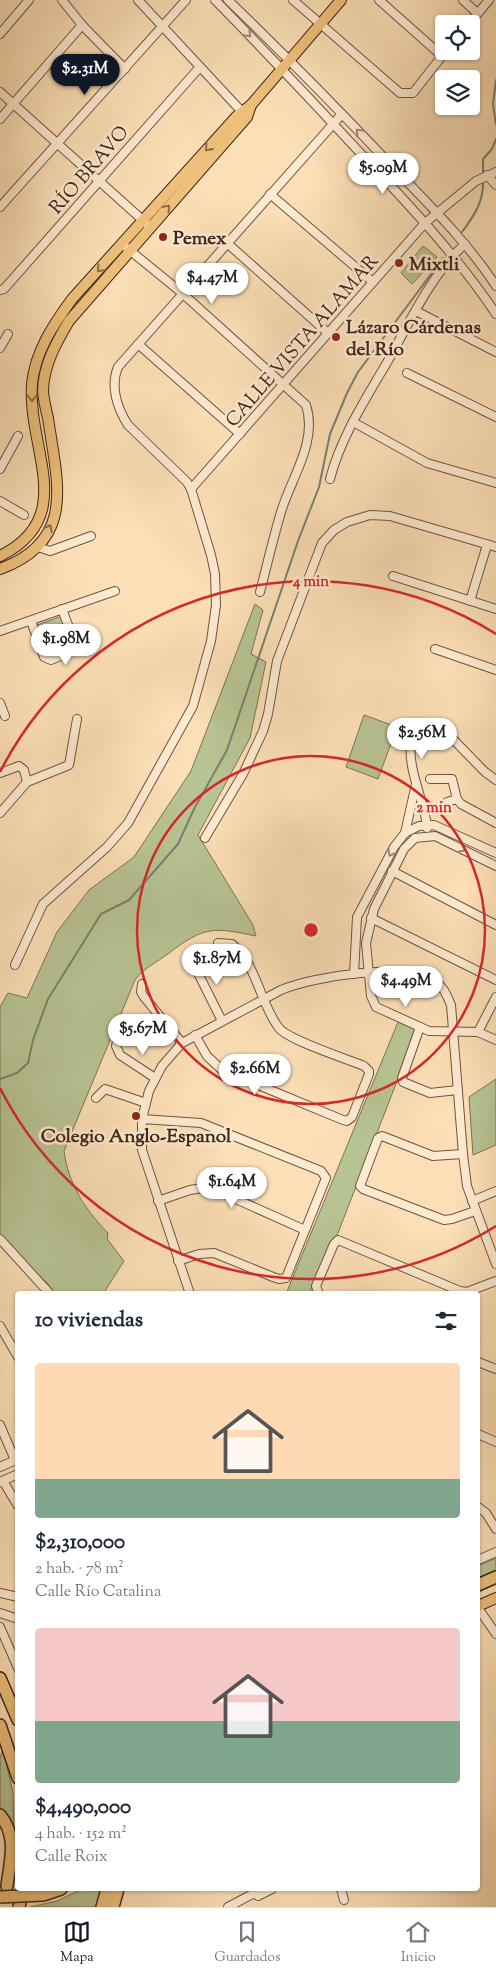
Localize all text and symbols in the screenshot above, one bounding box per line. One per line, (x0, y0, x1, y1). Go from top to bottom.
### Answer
map controls (435, 15, 480, 115)
button: locate (435, 15, 480, 60)
one-way arrow (242, 28, 251, 37)
pin: $2.31M (44, 54, 126, 96)
text: $2.31M (62, 58, 108, 81)
button: layers (435, 70, 480, 115)
street label: RÍO BRAVO (44, 120, 136, 221)
one-way arrow (356, 129, 365, 138)
one-way arrow (205, 142, 214, 151)
pin: $5.09M (342, 152, 424, 195)
text: $5.09M (359, 157, 407, 180)
one-way arrow (161, 205, 169, 214)
place label: Pemex (173, 226, 227, 253)
marker: Pemex (157, 231, 169, 243)
street label: CALLE VISTA ALAMAR (220, 249, 386, 434)
place label: Mixtli (409, 252, 460, 279)
marker: Mixtli (393, 257, 405, 269)
pin: $4.47M (171, 262, 253, 305)
one-way arrow (97, 263, 106, 272)
text: $4.47M (186, 267, 238, 290)
place label: Lázaro Cárdenas del Río (346, 315, 482, 364)
marker: Lázaro Cárdenas del Río (330, 331, 342, 343)
one-way arrow (27, 394, 37, 402)
one-way arrow (43, 525, 53, 534)
text: 4 min (292, 572, 329, 593)
pin: $1.98M (25, 624, 107, 666)
text: $1.98M (42, 628, 90, 651)
pin: $2.56M (381, 718, 463, 760)
text: $2.56M (398, 722, 446, 745)
text: 2 min (416, 798, 452, 819)
one-way arrow (456, 843, 465, 853)
one-way arrow (387, 848, 397, 857)
centre of rings (302, 921, 320, 939)
pin: $1.87M (176, 944, 258, 986)
text: $1.87M (193, 948, 241, 971)
pin: $4.49M (365, 966, 447, 1008)
text: $4.49M (380, 970, 432, 993)
pin: $5.67M (102, 1014, 184, 1056)
text: $5.67M (119, 1018, 167, 1041)
pin: $2.66M (214, 1054, 296, 1096)
text: $2.66M (230, 1058, 280, 1081)
marker: Colegio Anglo-Espanol (130, 1110, 142, 1122)
place label: Colegio Anglo-Espanol (41, 1124, 232, 1151)
pin: $1.64M (191, 1166, 273, 1209)
text: $1.64M (208, 1171, 256, 1194)
text: 10 viviendas (35, 1306, 143, 1336)
icon: filters (432, 1307, 460, 1335)
icon: home (203, 1396, 293, 1486)
text: $2,310,000 (35, 1528, 125, 1558)
text: 2 hab. · 78 m² (35, 1558, 124, 1581)
text: Calle Río Catalina (35, 1581, 161, 1604)
icon: home (203, 1661, 293, 1751)
text: $4,490,000 (35, 1793, 131, 1823)
text: 4 hab. · 152 m² (35, 1823, 127, 1846)
text: Calle Roix (35, 1846, 108, 1869)
tab: Mapa (60, 1918, 94, 1968)
tab: Guardados (214, 1918, 280, 1968)
tab: Inicio (401, 1918, 436, 1968)

